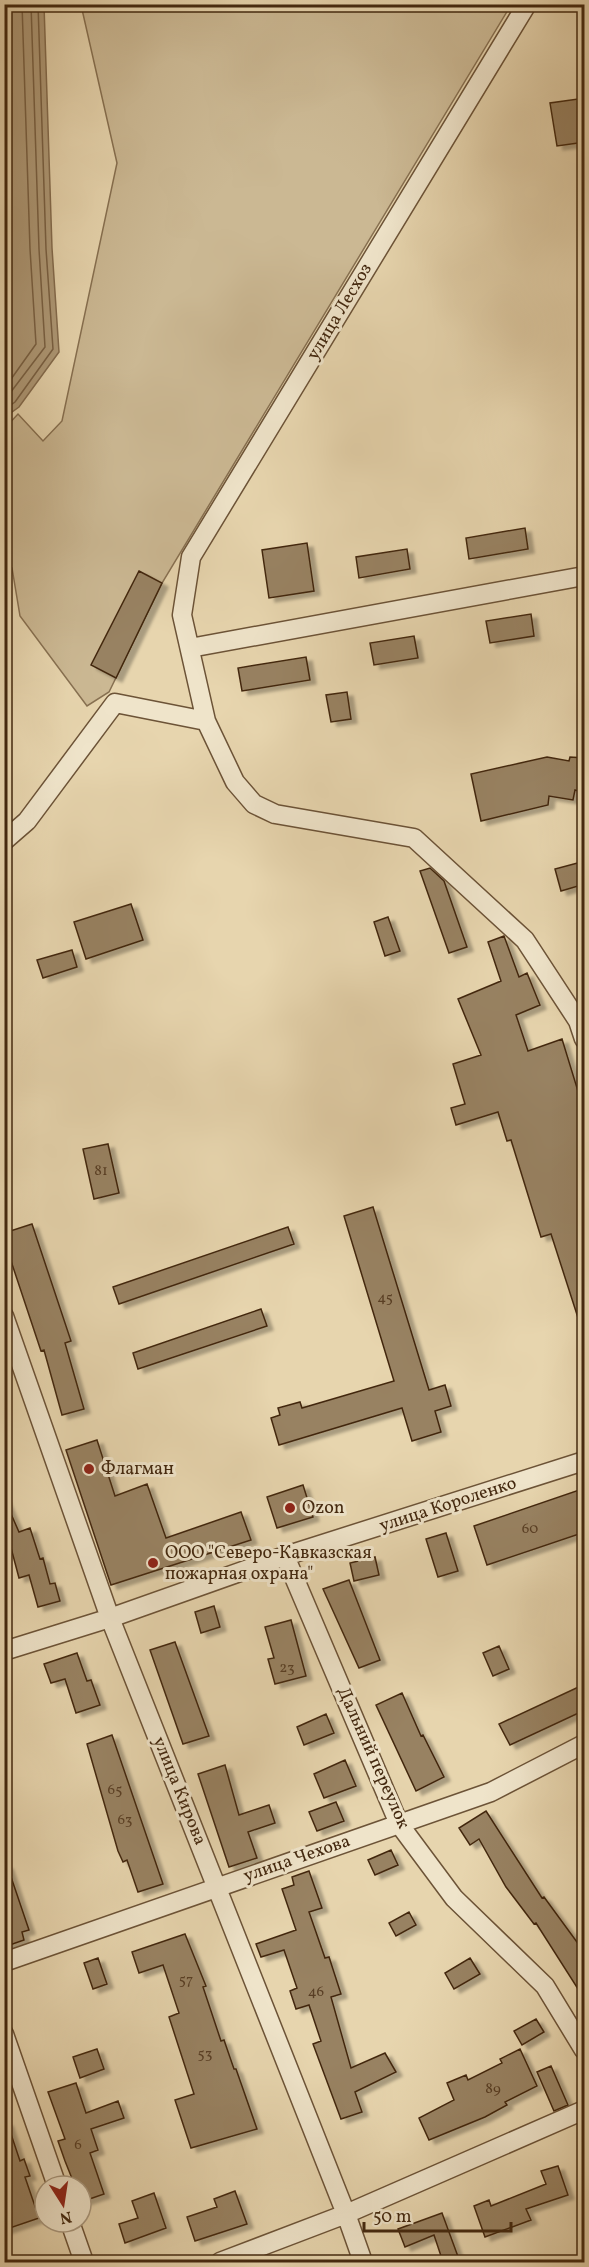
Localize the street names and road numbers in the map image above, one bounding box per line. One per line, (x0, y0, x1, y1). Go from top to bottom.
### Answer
street label: улица Лесхоз (301, 259, 379, 365)
street label: улица Короленко (376, 1471, 520, 1539)
street label: Дальний переулок (330, 1683, 416, 1833)
street label: улица Кирова (146, 1733, 212, 1849)
street label: улица Чехова (240, 1829, 354, 1889)

